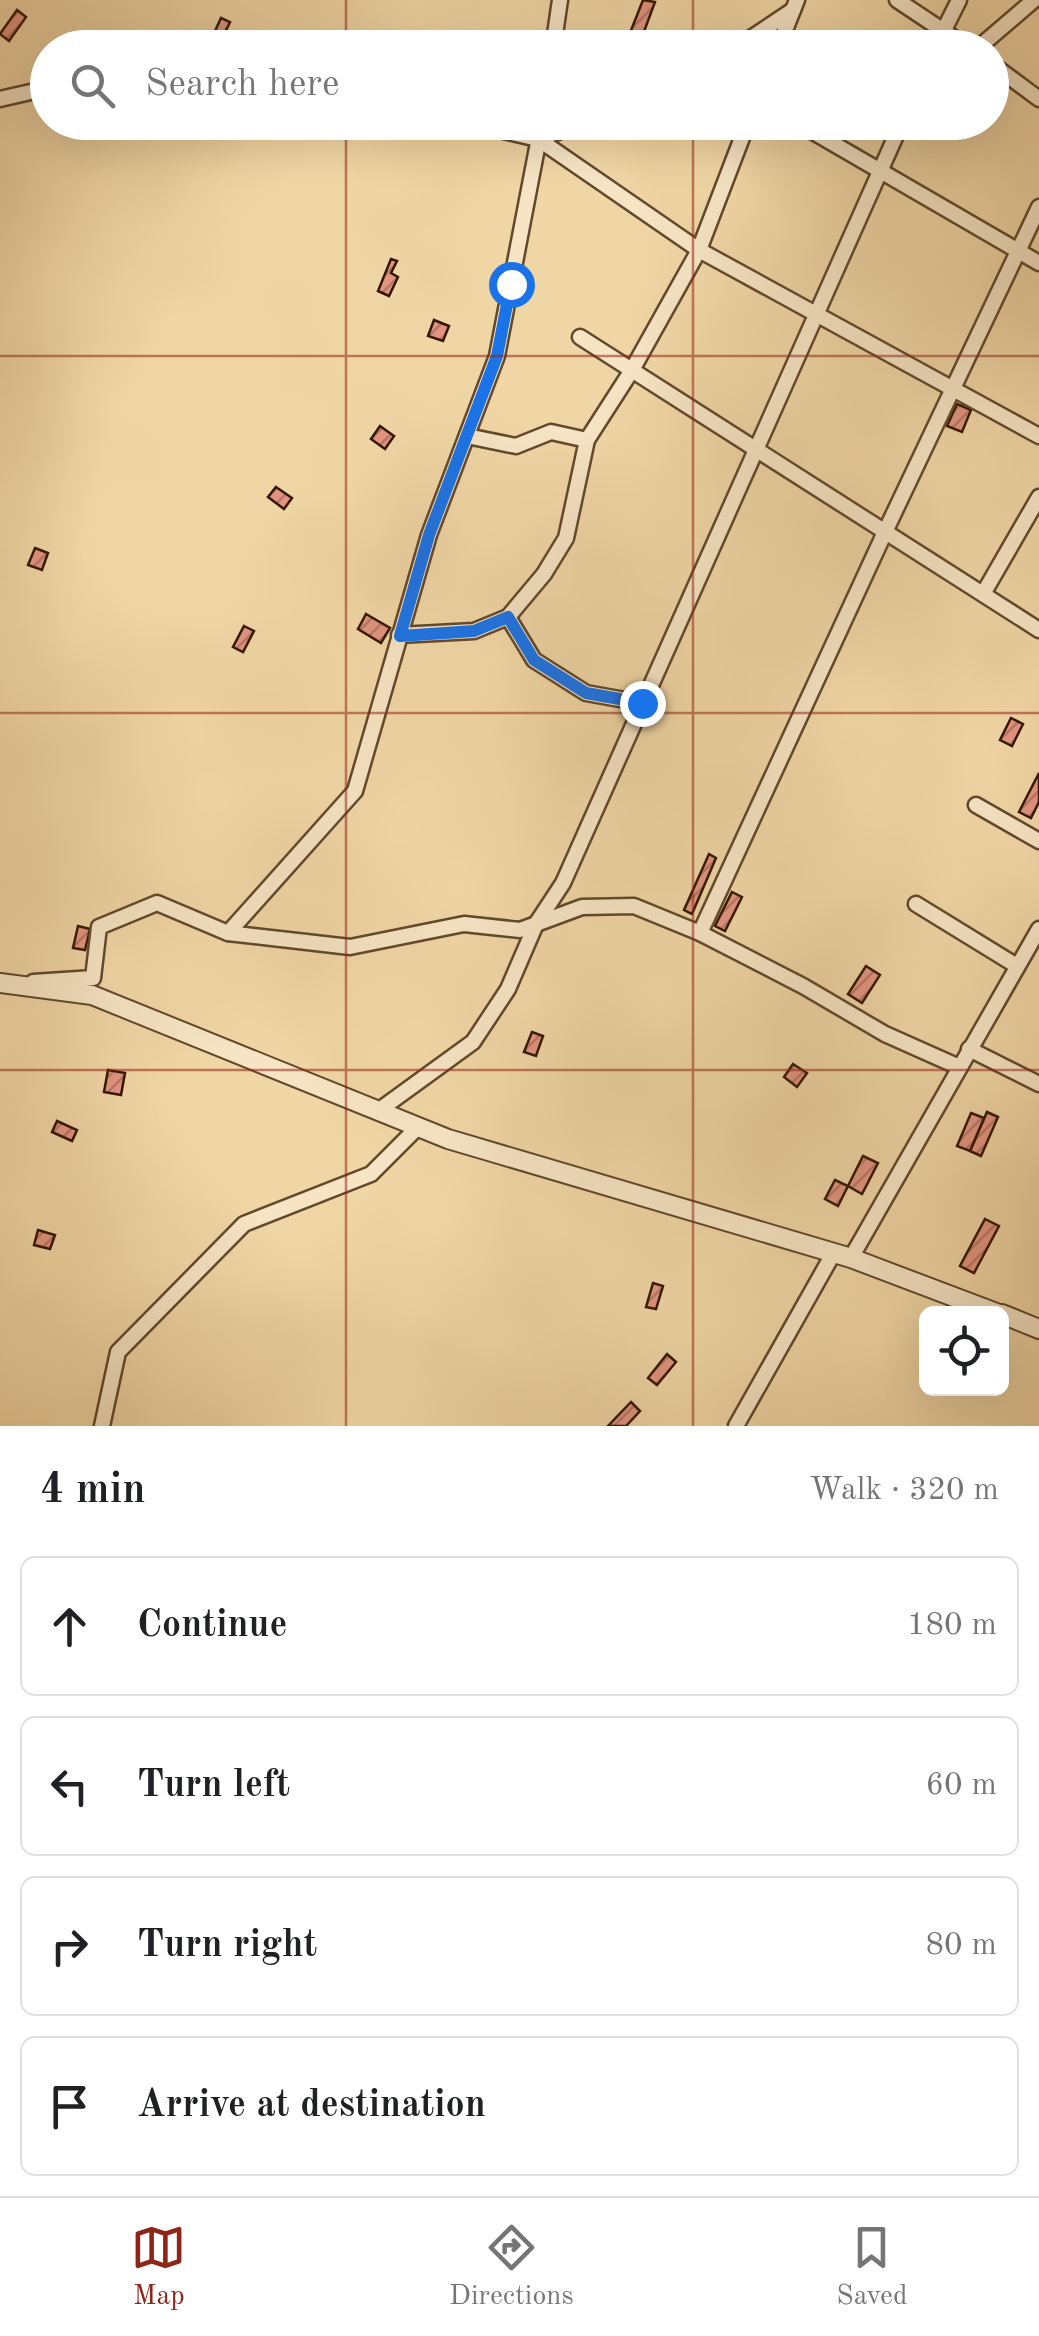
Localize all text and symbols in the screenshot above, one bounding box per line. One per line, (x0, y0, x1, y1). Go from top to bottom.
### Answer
search box (30, 30, 1009, 140)
icon: search (65, 58, 120, 113)
text: Search here (145, 66, 340, 104)
route start (489, 262, 535, 308)
route end (620, 681, 666, 727)
map controls (919, 1306, 1009, 1396)
button: locate (919, 1306, 1009, 1396)
text: 4 min (40, 1470, 146, 1512)
text: Walk · 320 m (809, 1475, 999, 1507)
icon: ahead (42, 1599, 97, 1654)
text: Continue (137, 1607, 287, 1645)
text: 180 m (907, 1610, 997, 1642)
icon: left (42, 1759, 97, 1814)
text: Turn left (137, 1767, 290, 1805)
text: 60 m (926, 1770, 997, 1802)
icon: right (42, 1919, 97, 1974)
text: Turn right (137, 1927, 317, 1965)
text: 80 m (926, 1930, 997, 1962)
icon: arrive (42, 2079, 97, 2134)
text: Arrive at destination (137, 2087, 486, 2125)
tab: Map (131, 2220, 186, 2315)
tab: Directions (449, 2220, 574, 2315)
tab: Saved (836, 2220, 908, 2315)

